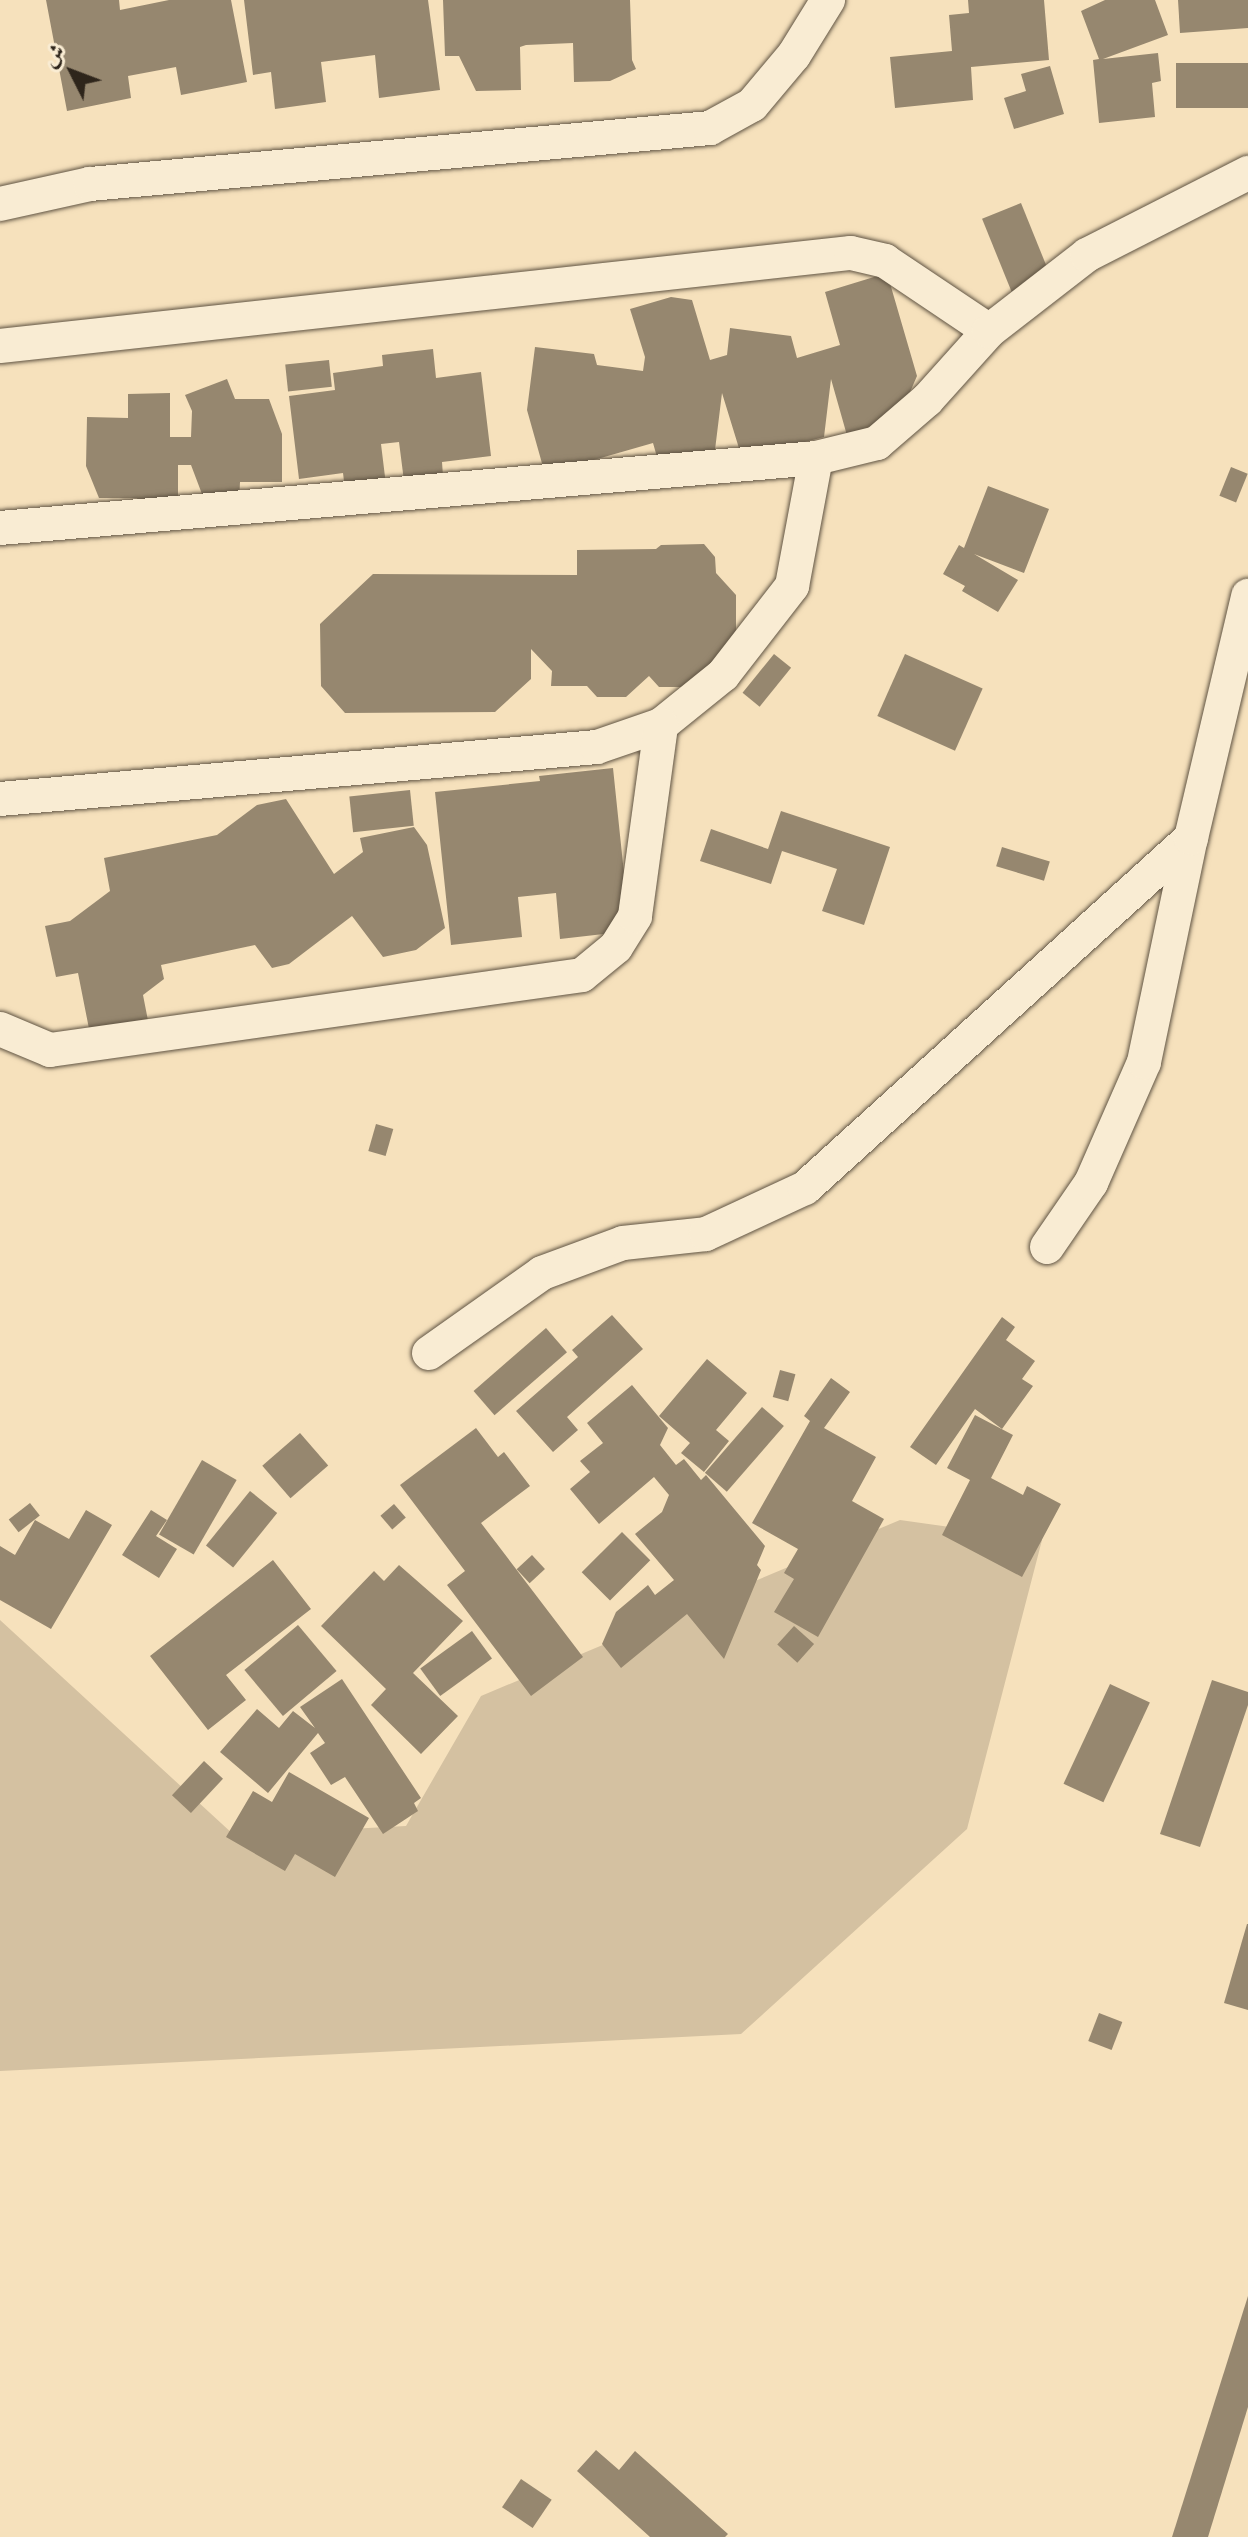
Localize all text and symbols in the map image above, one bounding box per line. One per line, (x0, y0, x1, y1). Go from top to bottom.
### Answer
north arrow (32, 32, 112, 112)
text: ش (36, 38, 73, 74)

